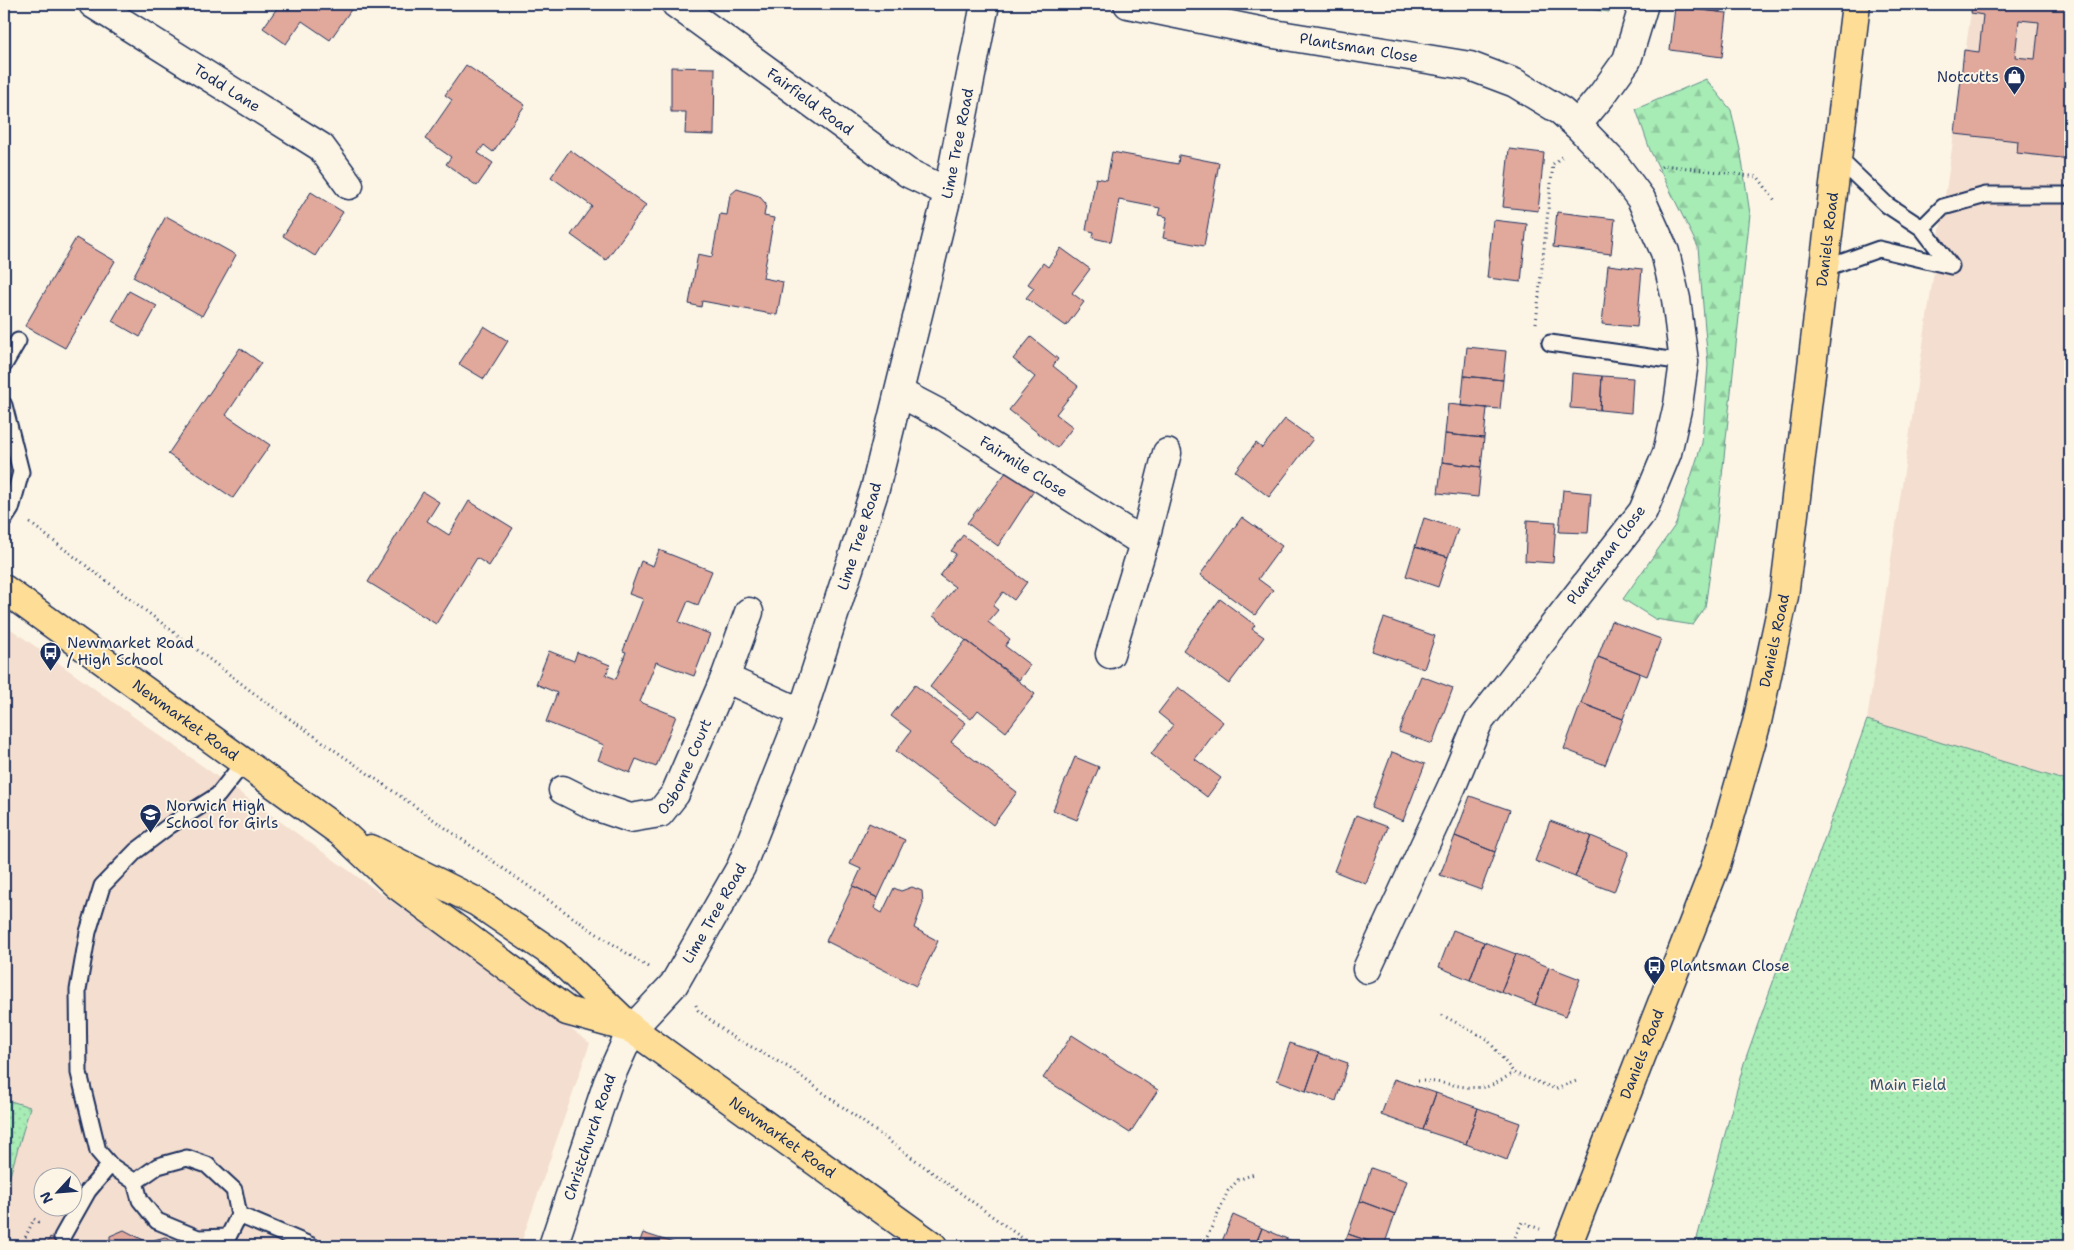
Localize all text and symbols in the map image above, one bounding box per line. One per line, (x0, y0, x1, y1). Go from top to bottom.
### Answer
street label: Plantsman Close (1298, 28, 1420, 67)
street label: Todd Lane (189, 59, 264, 117)
street label: Fairfield Road (763, 63, 858, 140)
shop icon: Notcutts (2003, 65, 2027, 96)
place label: Notcutts (1937, 67, 1999, 87)
street label: Lime Tree Road (937, 86, 978, 201)
street label: Daniels Road (1812, 190, 1843, 288)
street label: Fairmile Close (976, 431, 1071, 502)
street label: Lime Tree Road (833, 480, 886, 593)
street label: Plantsman Close (1562, 501, 1650, 609)
street label: Daniels Road (1755, 592, 1794, 689)
place label: Newmarket Road / High School (67, 633, 194, 670)
bus stop icon: Newmarket Road / High School (39, 640, 63, 671)
street label: Newmarket Road (128, 675, 243, 766)
street label: Osborne Court (652, 716, 716, 819)
place label: Norwich High School for Girls (166, 796, 278, 833)
school or university icon: Norwich High School for Girls (138, 803, 162, 834)
street label: Lime Tree Road (678, 859, 751, 967)
bus stop icon: Plantsman Close (1642, 954, 1666, 985)
place label: Plantsman Close (1670, 956, 1790, 976)
street label: Daniels Road (1615, 1006, 1669, 1102)
street label: Christchurch Road (559, 1070, 621, 1203)
park label: Main Field (1870, 1075, 1947, 1095)
street label: Newmarket Road (725, 1092, 840, 1183)
north arrow (32, 1168, 82, 1218)
text: N (36, 1189, 57, 1207)

